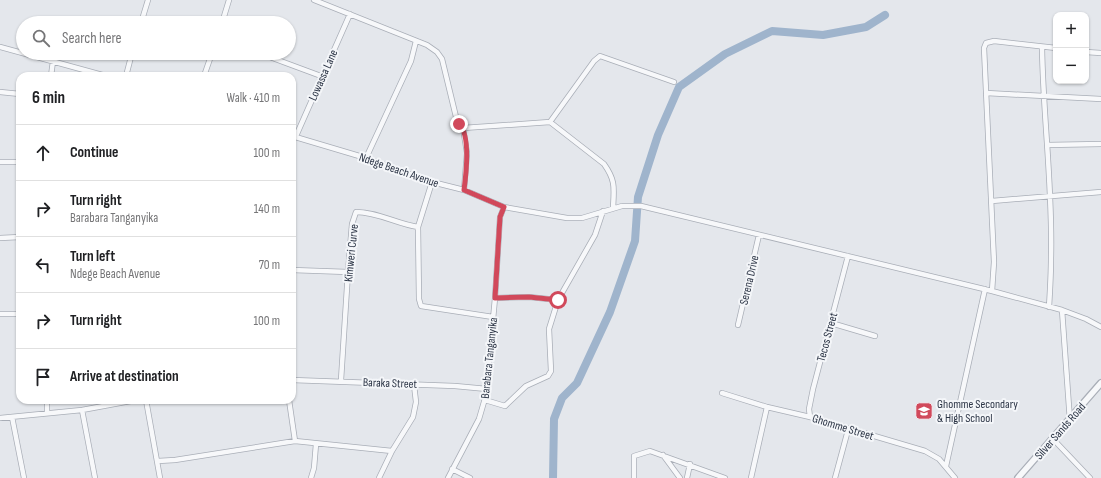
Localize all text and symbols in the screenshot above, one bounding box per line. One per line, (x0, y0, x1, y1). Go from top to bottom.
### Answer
map controls (1053, 12, 1089, 84)
button: + (1053, 12, 1089, 48)
search box (16, 16, 296, 60)
icon: search (30, 27, 52, 49)
text: Search here (62, 29, 122, 48)
street label: Lowassa Lane (306, 47, 341, 103)
button: − (1053, 48, 1089, 84)
text: 6 min (32, 88, 65, 108)
text: Walk · 410 m (227, 90, 280, 106)
route end (450, 115, 468, 133)
icon: ahead (32, 142, 54, 164)
text: Continue (70, 143, 119, 162)
text: 100 m (253, 145, 280, 161)
street label: Ndege Beach Avenue (357, 150, 441, 191)
text: Turn right (70, 191, 122, 210)
icon: right (32, 198, 54, 220)
text: 140 m (254, 201, 280, 217)
text: Barabara Tanganyika (70, 210, 158, 226)
street label: Kimweri Curve (341, 223, 362, 283)
text: Turn left (70, 247, 115, 266)
icon: left (32, 254, 54, 276)
street label: Serena Drive (736, 254, 763, 306)
text: 70 m (259, 257, 280, 273)
text: Ndege Beach Avenue (70, 266, 160, 282)
route start (549, 291, 567, 309)
icon: right (32, 310, 54, 332)
text: Turn right (70, 311, 122, 330)
street label: Tecos Street (814, 311, 841, 363)
text: 100 m (253, 313, 280, 329)
street label: Barabara Tanganyika (478, 316, 501, 399)
icon: arrive (32, 366, 54, 388)
text: Arrive at destination (70, 367, 179, 386)
street label: Baraka Street (363, 375, 418, 392)
place label: Ghomme Secondary & High School (937, 397, 1018, 426)
street label: Silver Sands Road (1032, 400, 1089, 463)
school or university icon: Ghomme Secondary & High School (914, 401, 934, 421)
street label: Ghomme Street (810, 411, 876, 444)

